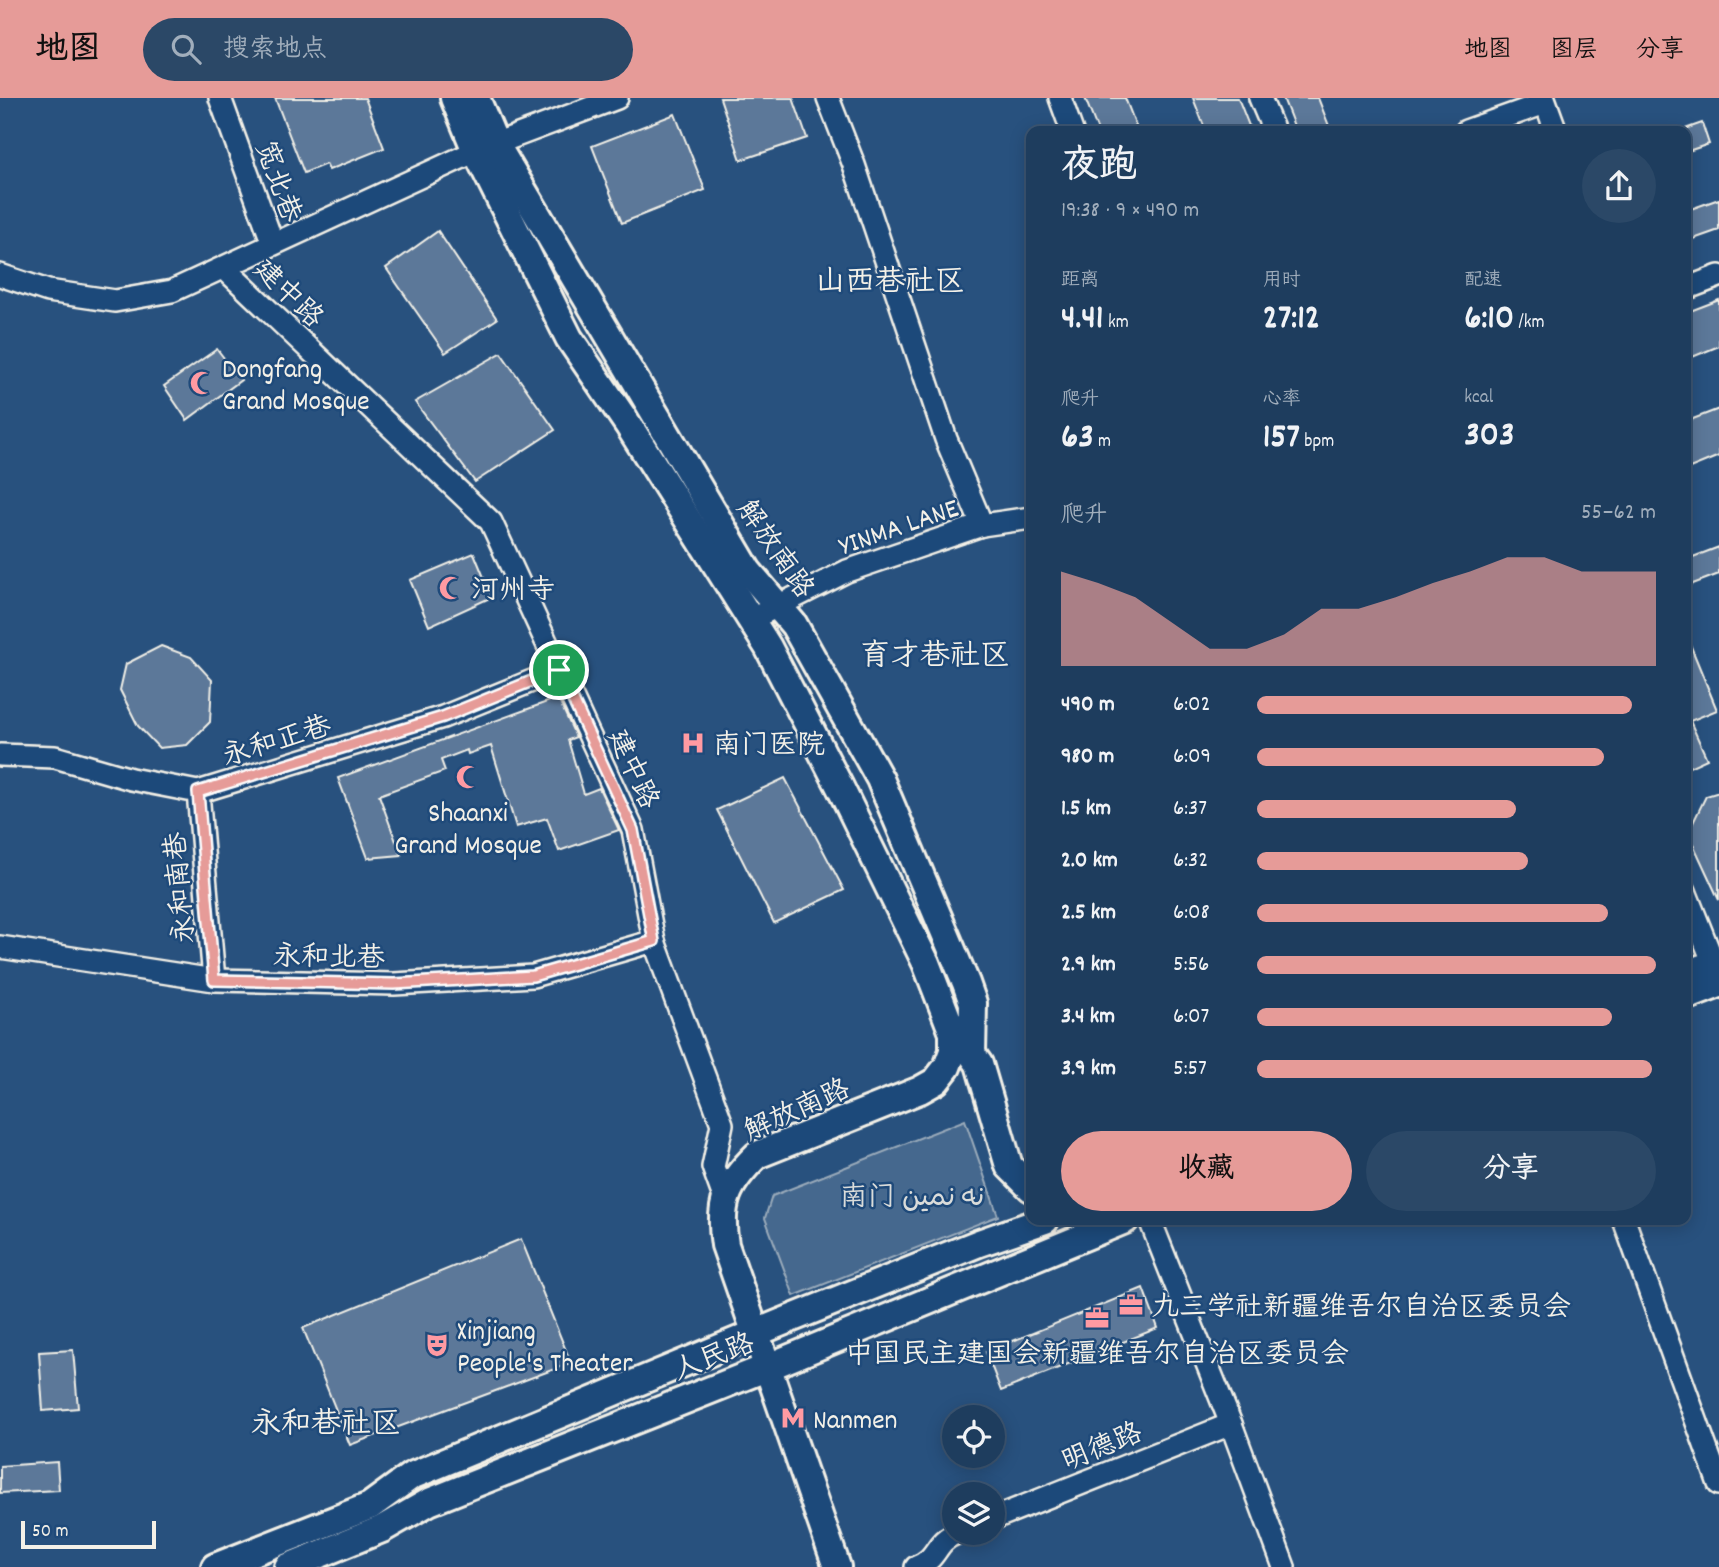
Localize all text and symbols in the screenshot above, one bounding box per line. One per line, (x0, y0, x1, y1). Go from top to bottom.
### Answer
search box (143, 18, 633, 81)
text: 地图 (35, 28, 101, 75)
icon: search (167, 30, 205, 68)
text: 搜索地点 (223, 32, 327, 69)
text: 地图 (1464, 34, 1512, 68)
text: 图层 (1550, 34, 1598, 68)
text: 分享 (1636, 34, 1684, 68)
street label: 宽北巷 (242, 136, 309, 230)
text: 夜跑 (1061, 141, 1137, 196)
button: share (1582, 149, 1656, 223)
text: 19:38 · 9 × 490 m (1061, 195, 1199, 228)
street label: 建中路 (242, 252, 331, 339)
district label: 山西巷社区 (815, 263, 965, 306)
text: 距离 (1061, 268, 1099, 295)
text: 用时 (1263, 268, 1301, 295)
text: 配速 (1464, 268, 1502, 295)
text: 4.41 (1061, 295, 1104, 345)
text: 27:12 (1263, 295, 1320, 345)
text: 6:10 (1464, 295, 1514, 345)
text: km (1104, 310, 1129, 337)
text: /km (1514, 310, 1545, 337)
place label: Dongfang Grand Mosque (222, 352, 370, 424)
mosque icon: Dongfang Grand Mosque (188, 369, 216, 397)
text: kcal (1464, 385, 1493, 412)
text: 爬升 (1061, 387, 1099, 414)
text: 心率 (1263, 387, 1301, 414)
text: 303 (1464, 412, 1514, 462)
text: 63 (1061, 414, 1094, 464)
text: 157 (1263, 414, 1300, 464)
text: m (1094, 429, 1111, 456)
text: bpm (1300, 429, 1334, 456)
street label: YINMA LANE (834, 491, 965, 569)
street label: 解放南路 (724, 494, 821, 608)
text: 55–62 m (1581, 497, 1656, 530)
text: 爬升 (1061, 500, 1107, 533)
place label: 河州寺 (471, 573, 555, 613)
mosque icon: 河州寺 (437, 574, 465, 602)
district label: 育才巷社区 (860, 637, 1010, 680)
pin (529, 640, 589, 700)
icon: arrive (540, 651, 578, 689)
text: 490 m (1061, 689, 1115, 722)
text: 6:02 (1173, 689, 1211, 722)
street label: 永和正巷 (218, 708, 338, 779)
street label: 建中路 (595, 724, 666, 817)
place label: 南门医院 (713, 728, 825, 768)
hospital icon: 南门医院 (679, 729, 707, 757)
text: 980 m (1061, 741, 1114, 774)
text: 6:09 (1173, 741, 1211, 774)
mosque icon: Shaanxi Grand Mosque (454, 763, 482, 791)
text: 1.5 km (1061, 793, 1111, 826)
text: 6:37 (1173, 793, 1207, 826)
place label: Shaanxi Grand Mosque (394, 796, 542, 868)
street label: 永和南巷 (158, 829, 208, 945)
text: 2.0 km (1061, 845, 1118, 878)
text: 6:32 (1173, 845, 1208, 878)
text: 2.5 km (1061, 897, 1116, 930)
text: 6:08 (1173, 897, 1210, 930)
street label: 永和北巷 (273, 939, 386, 981)
text: 2.9 km (1061, 949, 1116, 982)
text: 5:56 (1173, 949, 1209, 982)
text: 3.4 km (1061, 1001, 1115, 1034)
text: 6:07 (1173, 1001, 1209, 1034)
text: 3.9 km (1061, 1053, 1116, 1086)
text: 5:57 (1173, 1053, 1207, 1086)
street label: 解放南路 (739, 1072, 857, 1154)
button: 收藏 (1061, 1131, 1352, 1211)
button: 分享 (1366, 1131, 1656, 1211)
park label: 南门 نە نمين (839, 1180, 985, 1220)
place label: 九三学社新疆维吾尔自治区委员会 (1151, 1290, 1571, 1330)
office icon: 九三学社新疆维吾尔自治区委员会 (1117, 1291, 1145, 1319)
office icon: 中国民主建国会新疆维吾尔自治区委员会 (1083, 1304, 1111, 1332)
place label: Xinjiang People's Theater (457, 1314, 633, 1386)
street label: 人民路 (668, 1326, 761, 1393)
theatre icon: Xinjiang People's Theater (423, 1331, 451, 1359)
place label: 中国民主建国会新疆维吾尔自治区委员会 (845, 1337, 1349, 1377)
place label: Nanmen (813, 1403, 897, 1443)
metro station icon: Nanmen (779, 1404, 807, 1432)
district label: 永和巷社区 (251, 1405, 401, 1448)
map controls (942, 1405, 1005, 1545)
button: locate (942, 1405, 1005, 1468)
street label: 明德路 (1056, 1415, 1149, 1484)
button: layers (942, 1482, 1005, 1545)
scale bar (21, 1518, 156, 1550)
text: 50 m (32, 1519, 69, 1546)

